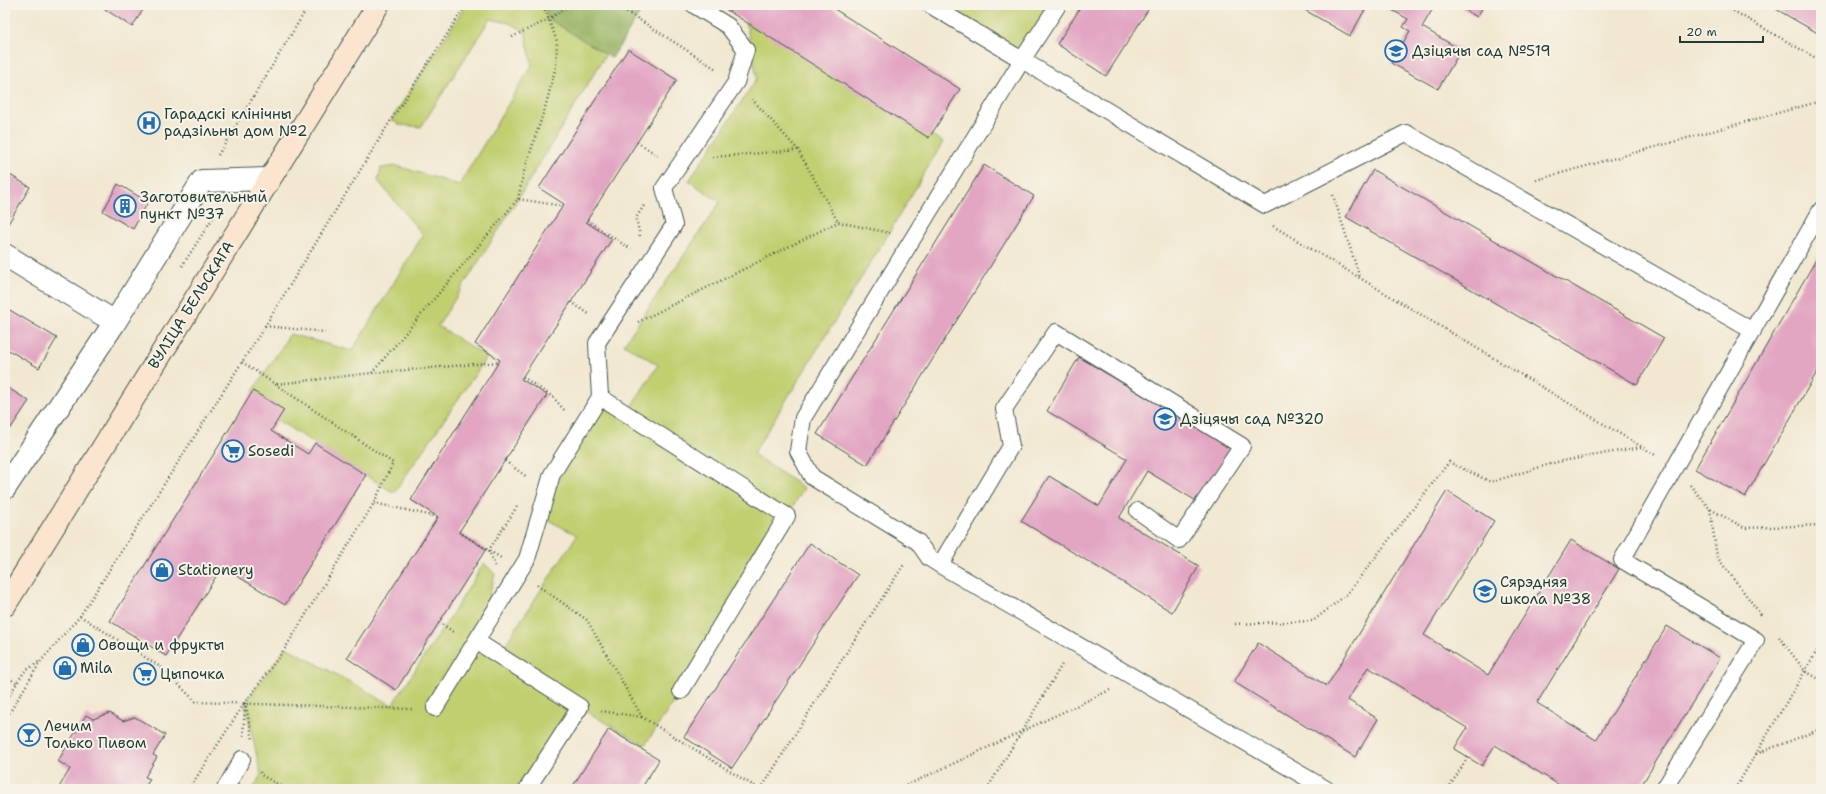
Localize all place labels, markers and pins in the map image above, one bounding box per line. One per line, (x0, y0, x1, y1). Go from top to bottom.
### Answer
school or university icon: Дзіцячы сад №519 (1383, 38, 1409, 64)
place label: Дзіцячы сад №519 (1412, 41, 1551, 61)
place label: Гарадскі клінічны радзільны дом №2 (164, 104, 307, 141)
hospital icon: Гарадскі клінічны радзільны дом №2 (136, 110, 162, 136)
place label: Заготовительный пункт №37 (140, 187, 267, 224)
building icon: Заготовительный пункт №37 (112, 193, 138, 219)
school or university icon: Дзіцячы сад №320 (1152, 406, 1178, 432)
place label: Дзіцячы сад №320 (1180, 409, 1324, 429)
supermarket icon: Sosedi (220, 438, 246, 464)
place label: Sosedi (248, 441, 294, 461)
shop icon: Stationery (149, 557, 175, 583)
place label: Stationery (178, 560, 254, 580)
place label: Сярэдняя школа №38 (1500, 572, 1591, 609)
school or university icon: Сярэдняя школа №38 (1472, 578, 1498, 604)
shop icon: Овощи и фрукты (70, 632, 96, 658)
place label: Овощи и фрукты (98, 635, 225, 655)
shop icon: Mila (52, 655, 78, 681)
place label: Mila (80, 658, 113, 678)
supermarket icon: Цыпочка (132, 661, 158, 687)
place label: Цыпочка (160, 664, 225, 684)
place label: Лечим Только Пивом (44, 716, 147, 753)
bar icon: Лечим Только Пивом (16, 722, 42, 748)

